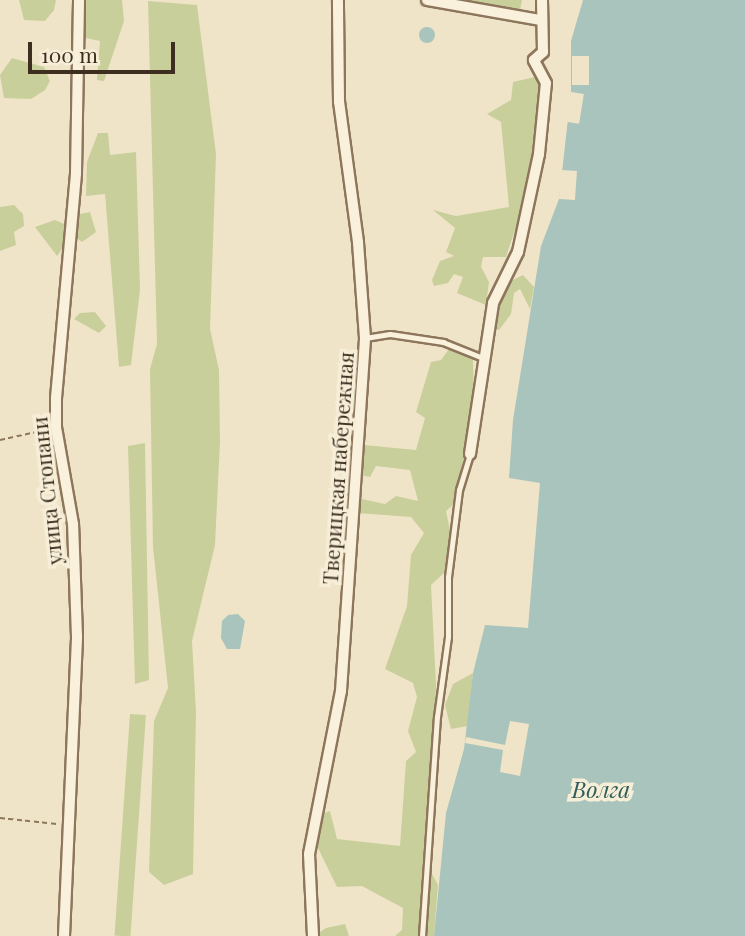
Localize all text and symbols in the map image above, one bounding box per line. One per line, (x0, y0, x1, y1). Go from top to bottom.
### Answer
scale bar (32, 28, 178, 72)
text: 100 m (41, 40, 98, 68)
street label: Тверицкая набережная (316, 351, 358, 585)
street label: улица Стопани (26, 416, 66, 566)
water label: Волга (572, 775, 630, 803)

